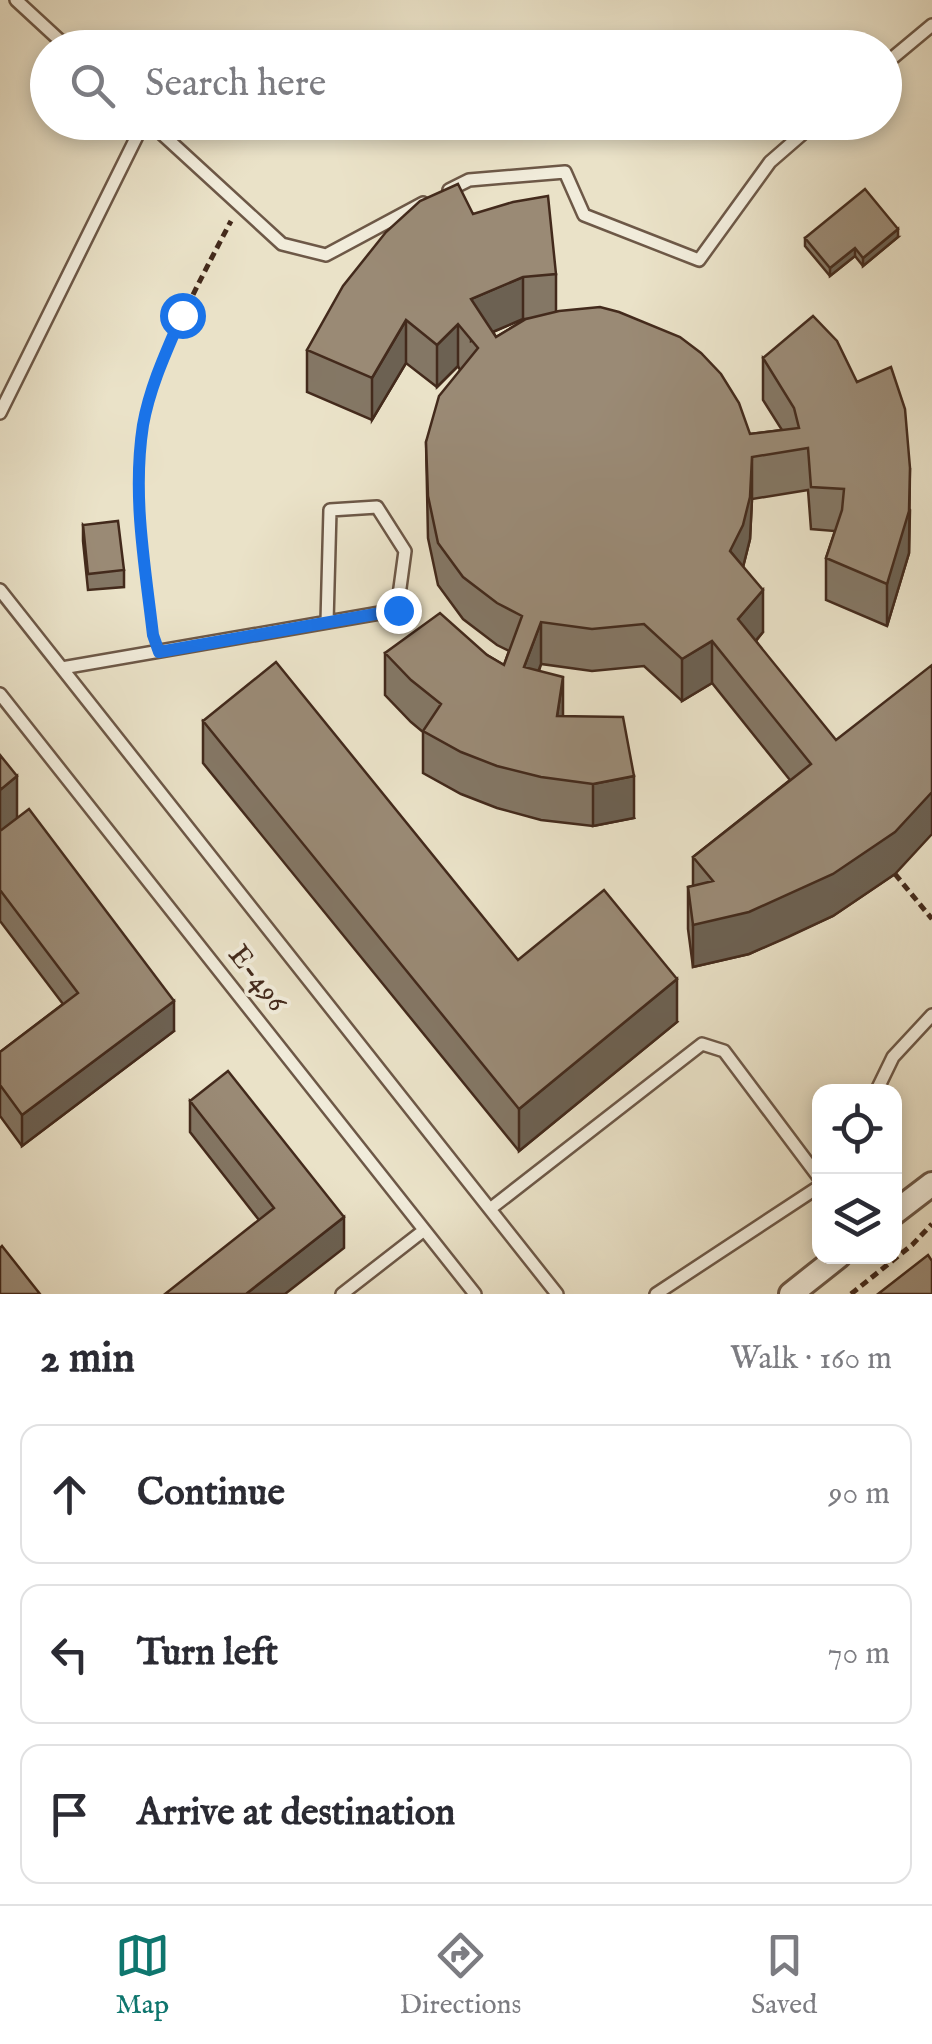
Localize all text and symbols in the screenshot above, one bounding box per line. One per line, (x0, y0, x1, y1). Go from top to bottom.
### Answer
search box (30, 30, 902, 140)
icon: search (65, 58, 120, 113)
text: Search here (145, 61, 326, 109)
route start (160, 293, 206, 339)
route end (376, 588, 422, 634)
street label: E-496 (219, 938, 296, 1021)
map controls (812, 1084, 902, 1264)
button: locate (812, 1084, 902, 1174)
button: layers (812, 1174, 902, 1264)
text: 2 min (40, 1333, 135, 1386)
text: Walk · 160 m (730, 1339, 892, 1380)
icon: ahead (42, 1467, 97, 1522)
text: Continue (137, 1470, 285, 1518)
text: 90 m (829, 1474, 890, 1515)
icon: left (42, 1627, 97, 1682)
text: Turn left (137, 1630, 278, 1678)
text: 70 m (828, 1634, 890, 1675)
icon: arrive (42, 1787, 97, 1842)
text: Arrive at destination (137, 1790, 455, 1838)
tab: Map (115, 1928, 170, 2023)
tab: Directions (399, 1928, 521, 2023)
tab: Saved (751, 1928, 817, 2023)

